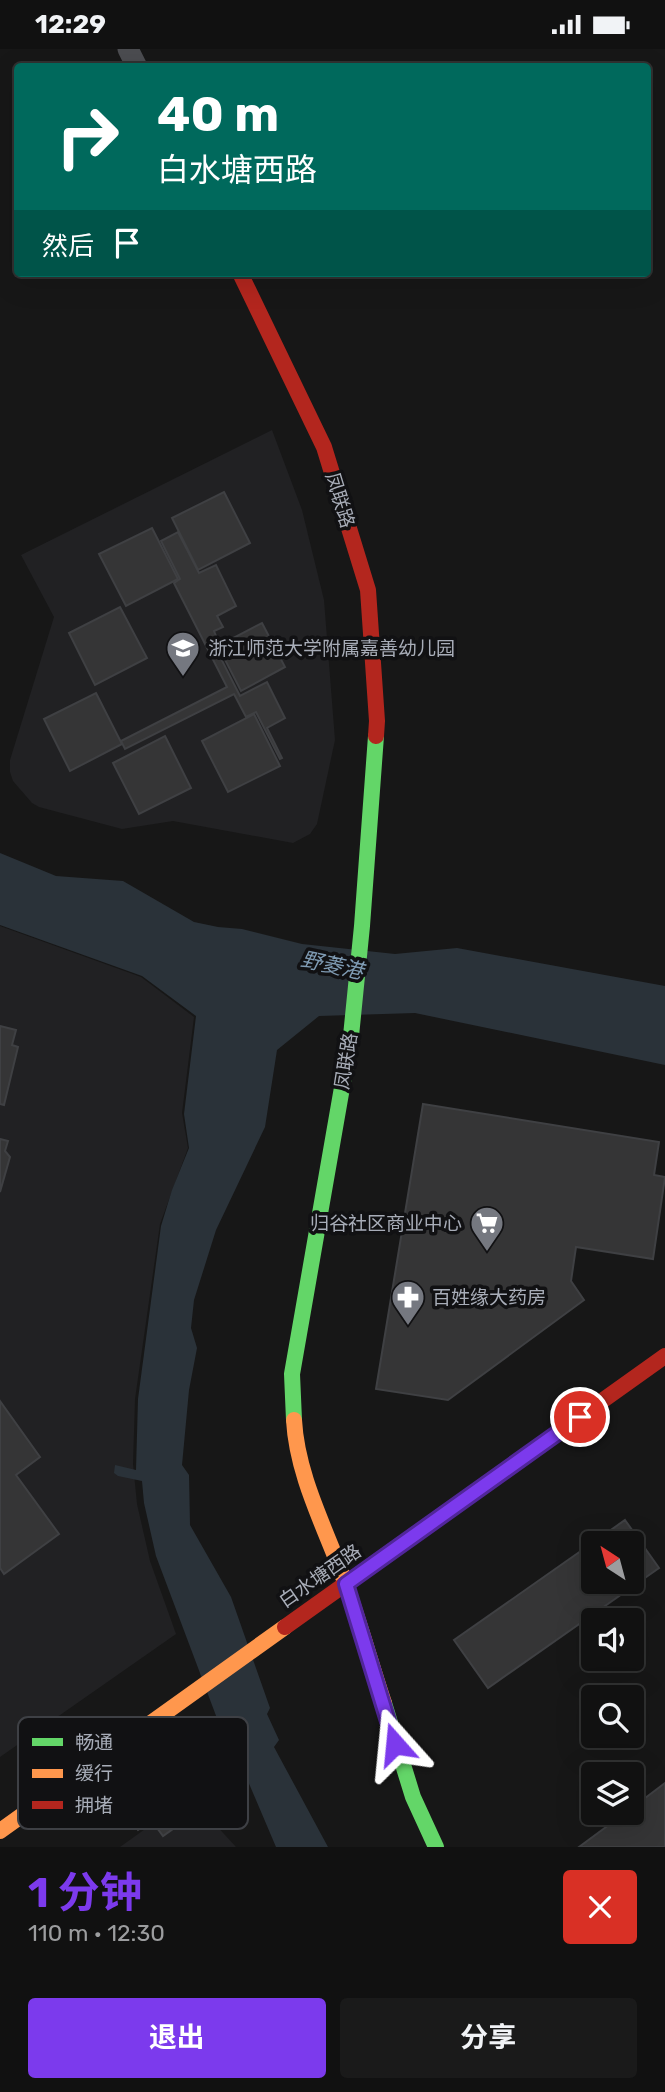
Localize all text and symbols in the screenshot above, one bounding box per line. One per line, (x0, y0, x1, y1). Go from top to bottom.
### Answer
text: 12:29 (35, 9, 106, 40)
text: 40 m (157, 85, 279, 143)
icon: right (42, 91, 133, 182)
text: 白水塘西路 (157, 151, 317, 189)
icon: arrive (108, 224, 146, 262)
text: 然后 (42, 231, 94, 262)
street label: 凤联路 (321, 469, 359, 531)
school or university icon: 浙江师范大学附属嘉善幼儿园 (164, 629, 202, 678)
place label: 浙江师范大学附属嘉善幼儿园 (208, 637, 455, 660)
water label: 野菱港 (299, 946, 368, 984)
street label: 凤联路 (330, 1031, 362, 1091)
supermarket icon: 归谷社区商业中心 (468, 1204, 506, 1253)
place label: 归谷社区商业中心 (310, 1212, 462, 1235)
pharmacy icon: 百姓缘大药房 (389, 1278, 427, 1327)
place label: 百姓缘大药房 (432, 1286, 546, 1309)
pin (550, 1387, 610, 1447)
icon: arrive (561, 1398, 599, 1436)
north arrow (581, 1531, 644, 1594)
map controls (581, 1531, 644, 1825)
street label: 白水塘西路 (274, 1539, 366, 1613)
button: sound (581, 1608, 644, 1671)
button: search (581, 1685, 644, 1748)
position arrow (358, 1707, 432, 1781)
legend (18, 1717, 248, 1829)
text: 畅通 (75, 1731, 113, 1754)
text: 缓行 (75, 1762, 113, 1785)
button: layers (581, 1762, 644, 1825)
text: 拥堵 (75, 1794, 113, 1817)
text: 1 分钟 (28, 1868, 142, 1918)
button: close (563, 1870, 637, 1944)
text: 110 m · 12:30 (28, 1919, 165, 1947)
button: 退出 (28, 1998, 326, 2078)
button: 分享 (340, 1998, 637, 2078)

